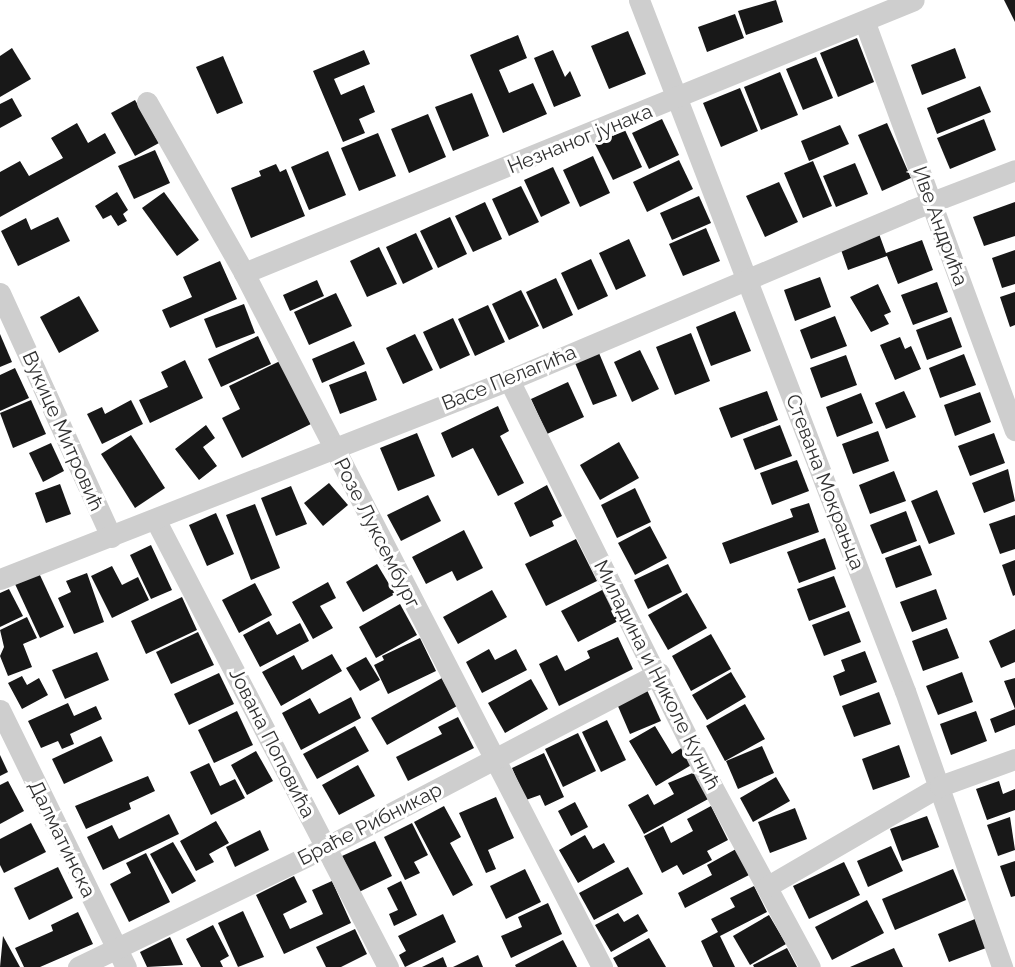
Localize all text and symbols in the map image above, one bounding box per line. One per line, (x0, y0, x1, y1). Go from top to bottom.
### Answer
street label: Незнаног јунака (504, 99, 656, 179)
street label: Иве Андрића (907, 163, 973, 289)
street label: Васе Пелагића (438, 340, 580, 416)
street label: Вукице Митровић (17, 347, 109, 515)
street label: Стевана Мокрањца (780, 391, 870, 573)
street label: Розе Луксембург (329, 454, 425, 612)
street label: Миладина и Николе Кунић (589, 556, 725, 794)
street label: Јована Поповића (224, 664, 320, 822)
street label: Далматинска (23, 777, 101, 901)
street label: Браће Рибникар (294, 777, 446, 871)

